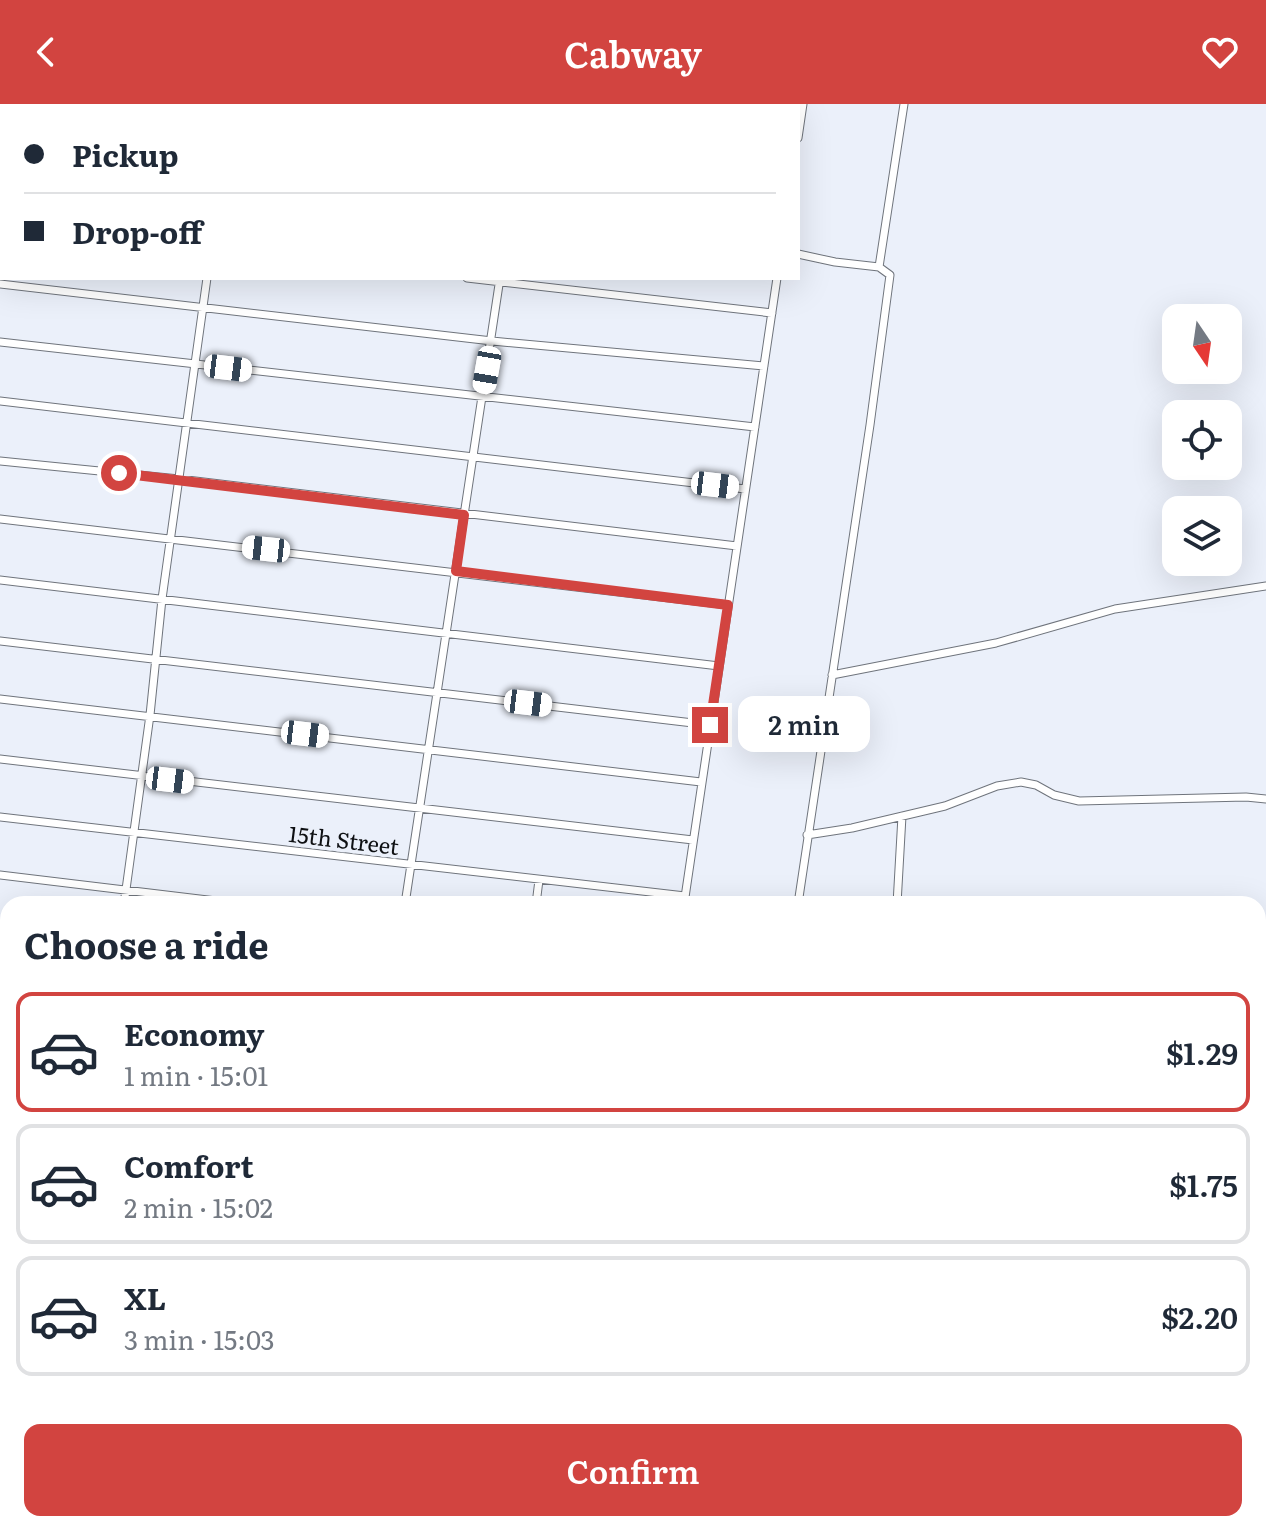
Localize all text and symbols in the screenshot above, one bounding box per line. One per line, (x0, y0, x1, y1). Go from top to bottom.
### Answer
text: Cabway (564, 26, 702, 79)
icon: back (24, 30, 68, 74)
icon: heart (1198, 30, 1242, 74)
text: Pickup (72, 132, 179, 176)
text: Drop-off (72, 209, 202, 253)
north arrow (1162, 304, 1242, 384)
map controls (1162, 304, 1242, 576)
car (471, 344, 503, 396)
car (203, 353, 253, 383)
button: locate (1162, 400, 1242, 480)
route start (101, 455, 137, 491)
car (690, 470, 740, 500)
button: layers (1162, 496, 1242, 576)
car (241, 535, 291, 563)
car (503, 688, 553, 718)
callout: 2 min (738, 697, 870, 753)
text: 2 min (768, 704, 840, 743)
route end (692, 707, 728, 743)
car (280, 719, 330, 749)
car (145, 765, 195, 795)
street label: 15th Street (287, 816, 401, 862)
text: Choose a ride (24, 917, 269, 970)
text: Economy (124, 1011, 264, 1055)
icon: car (28, 1016, 100, 1088)
text: $1.29 (1166, 1030, 1238, 1074)
text: 1 min · 15:01 (124, 1055, 268, 1094)
text: Comfort (124, 1143, 254, 1187)
icon: car (28, 1148, 100, 1220)
text: $1.75 (1169, 1162, 1238, 1206)
text: 2 min · 15:02 (124, 1187, 273, 1226)
text: XL (124, 1275, 166, 1319)
icon: car (28, 1280, 100, 1352)
text: $2.20 (1161, 1294, 1238, 1338)
text: 3 min · 15:03 (124, 1319, 275, 1358)
button: Confirm (24, 1424, 1242, 1516)

